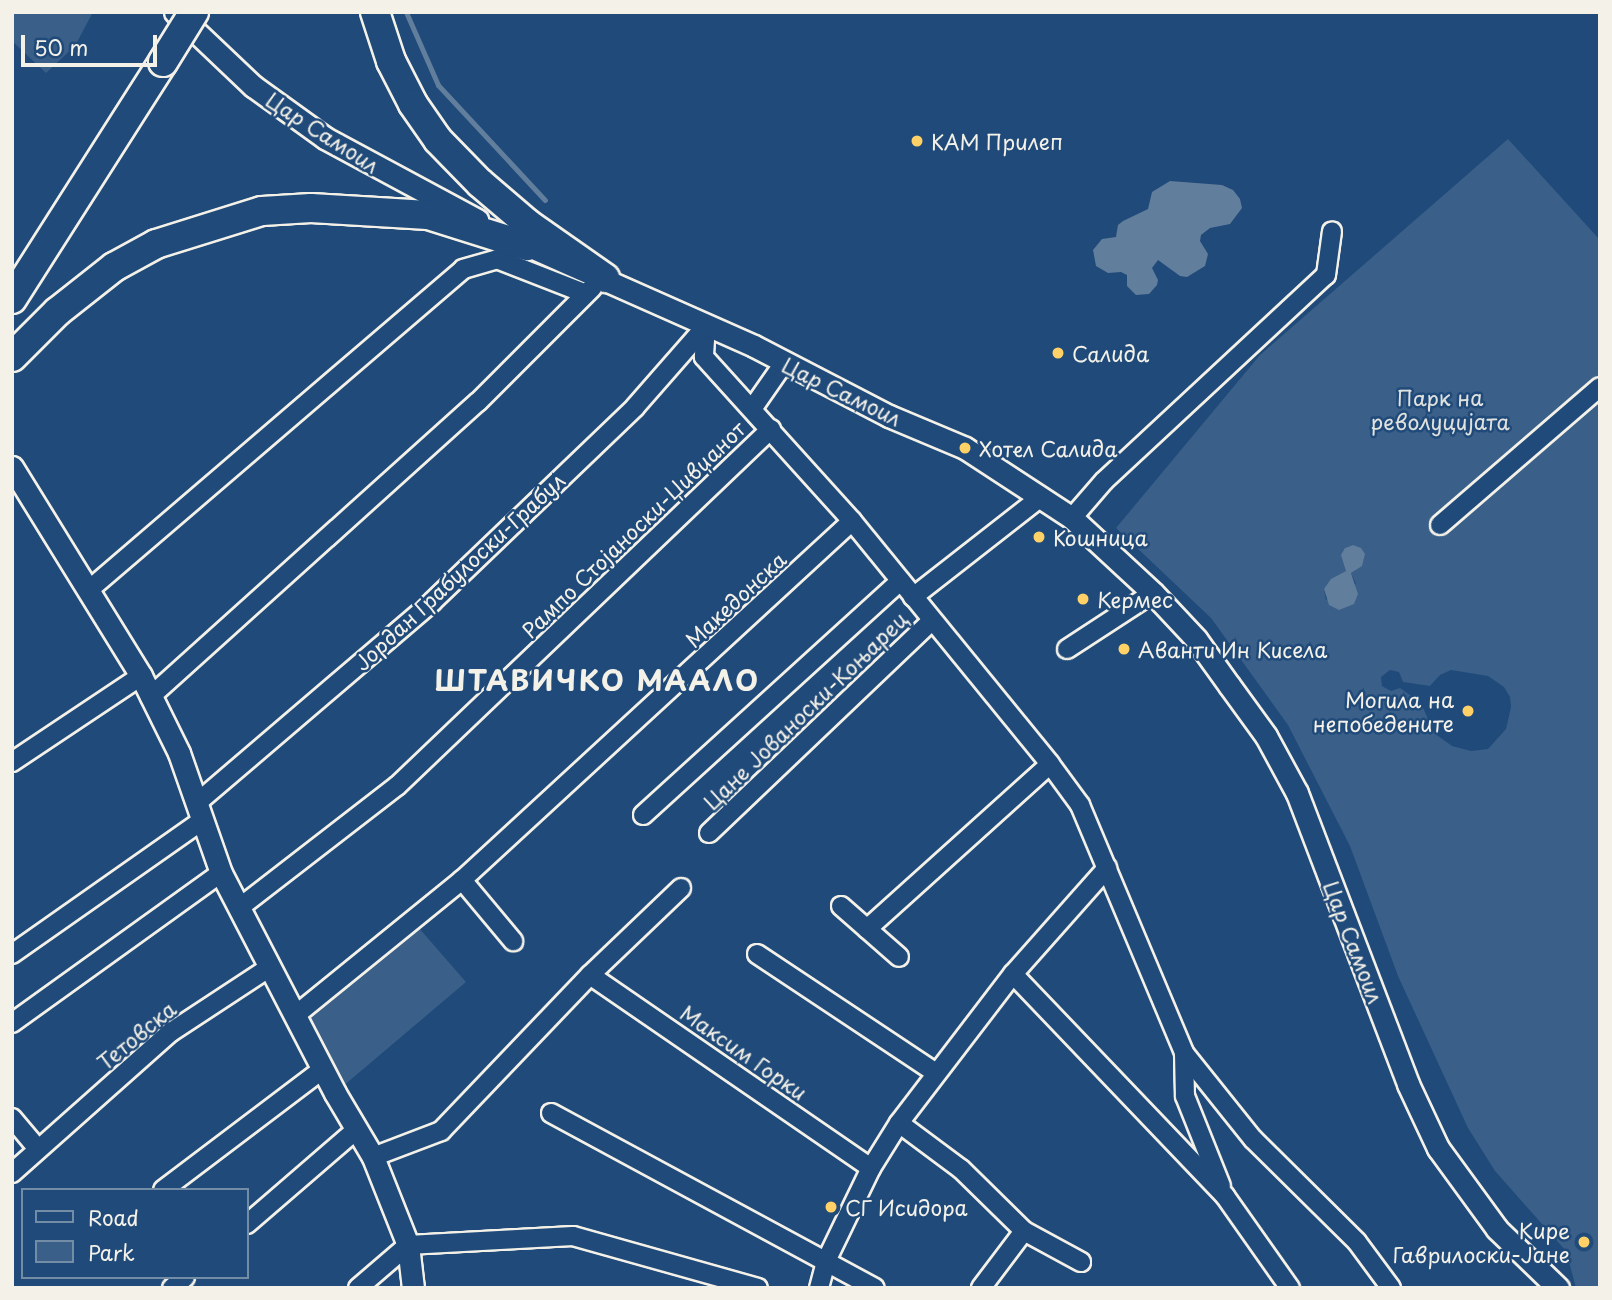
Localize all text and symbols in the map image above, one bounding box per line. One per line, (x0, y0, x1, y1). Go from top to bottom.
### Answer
scale bar (24, 21, 161, 65)
text: 50 m (34, 31, 88, 63)
street label: Цар Самоил (261, 86, 385, 178)
place label: КАМ Прилеп (931, 128, 1065, 154)
marker: КАМ Прилеп (909, 133, 925, 149)
place label: Салида (1072, 340, 1149, 366)
marker: Салида (1050, 345, 1066, 361)
street label: Цар Самоил (778, 351, 906, 431)
park label: Парк на револуцијата (1370, 384, 1510, 434)
street label: Рампо Стојаноски-Џивџанот (515, 415, 751, 643)
place label: Хотел Салида (979, 435, 1119, 461)
marker: Хотел Салида (957, 440, 973, 456)
street label: Јордан Грабулоски-Грабул (348, 467, 570, 675)
place label: Кошница (1053, 524, 1148, 550)
marker: Кошница (1031, 529, 1047, 545)
street label: Македонска (679, 546, 791, 652)
place label: Кермес (1097, 586, 1173, 612)
marker: Кермес (1075, 591, 1091, 607)
street label: Цане Јованоски-Коњарец (698, 606, 912, 814)
place label: Аванти Ин Кисела (1138, 636, 1329, 662)
marker: Аванти Ин Кисела (1116, 641, 1132, 657)
district label: ШТАВИЧКО МААЛО (437, 663, 757, 697)
place label: Могила на непобедените (1313, 686, 1454, 736)
marker: Могила на непобедените (1460, 703, 1476, 719)
street label: Цар Самоил (1319, 877, 1389, 1007)
street label: Тетовска (92, 996, 180, 1074)
street label: Максим Горки (676, 999, 812, 1105)
legend (21, 1188, 248, 1279)
place label: СГ Исидора (845, 1194, 969, 1220)
marker: СГ Исидора (823, 1199, 839, 1215)
text: Road (88, 1201, 139, 1233)
place label: Кире Гаврилоски-Јане (1393, 1217, 1570, 1267)
marker: Кире Гаврилоски-Јане (1576, 1234, 1592, 1250)
text: Park (88, 1236, 135, 1268)

